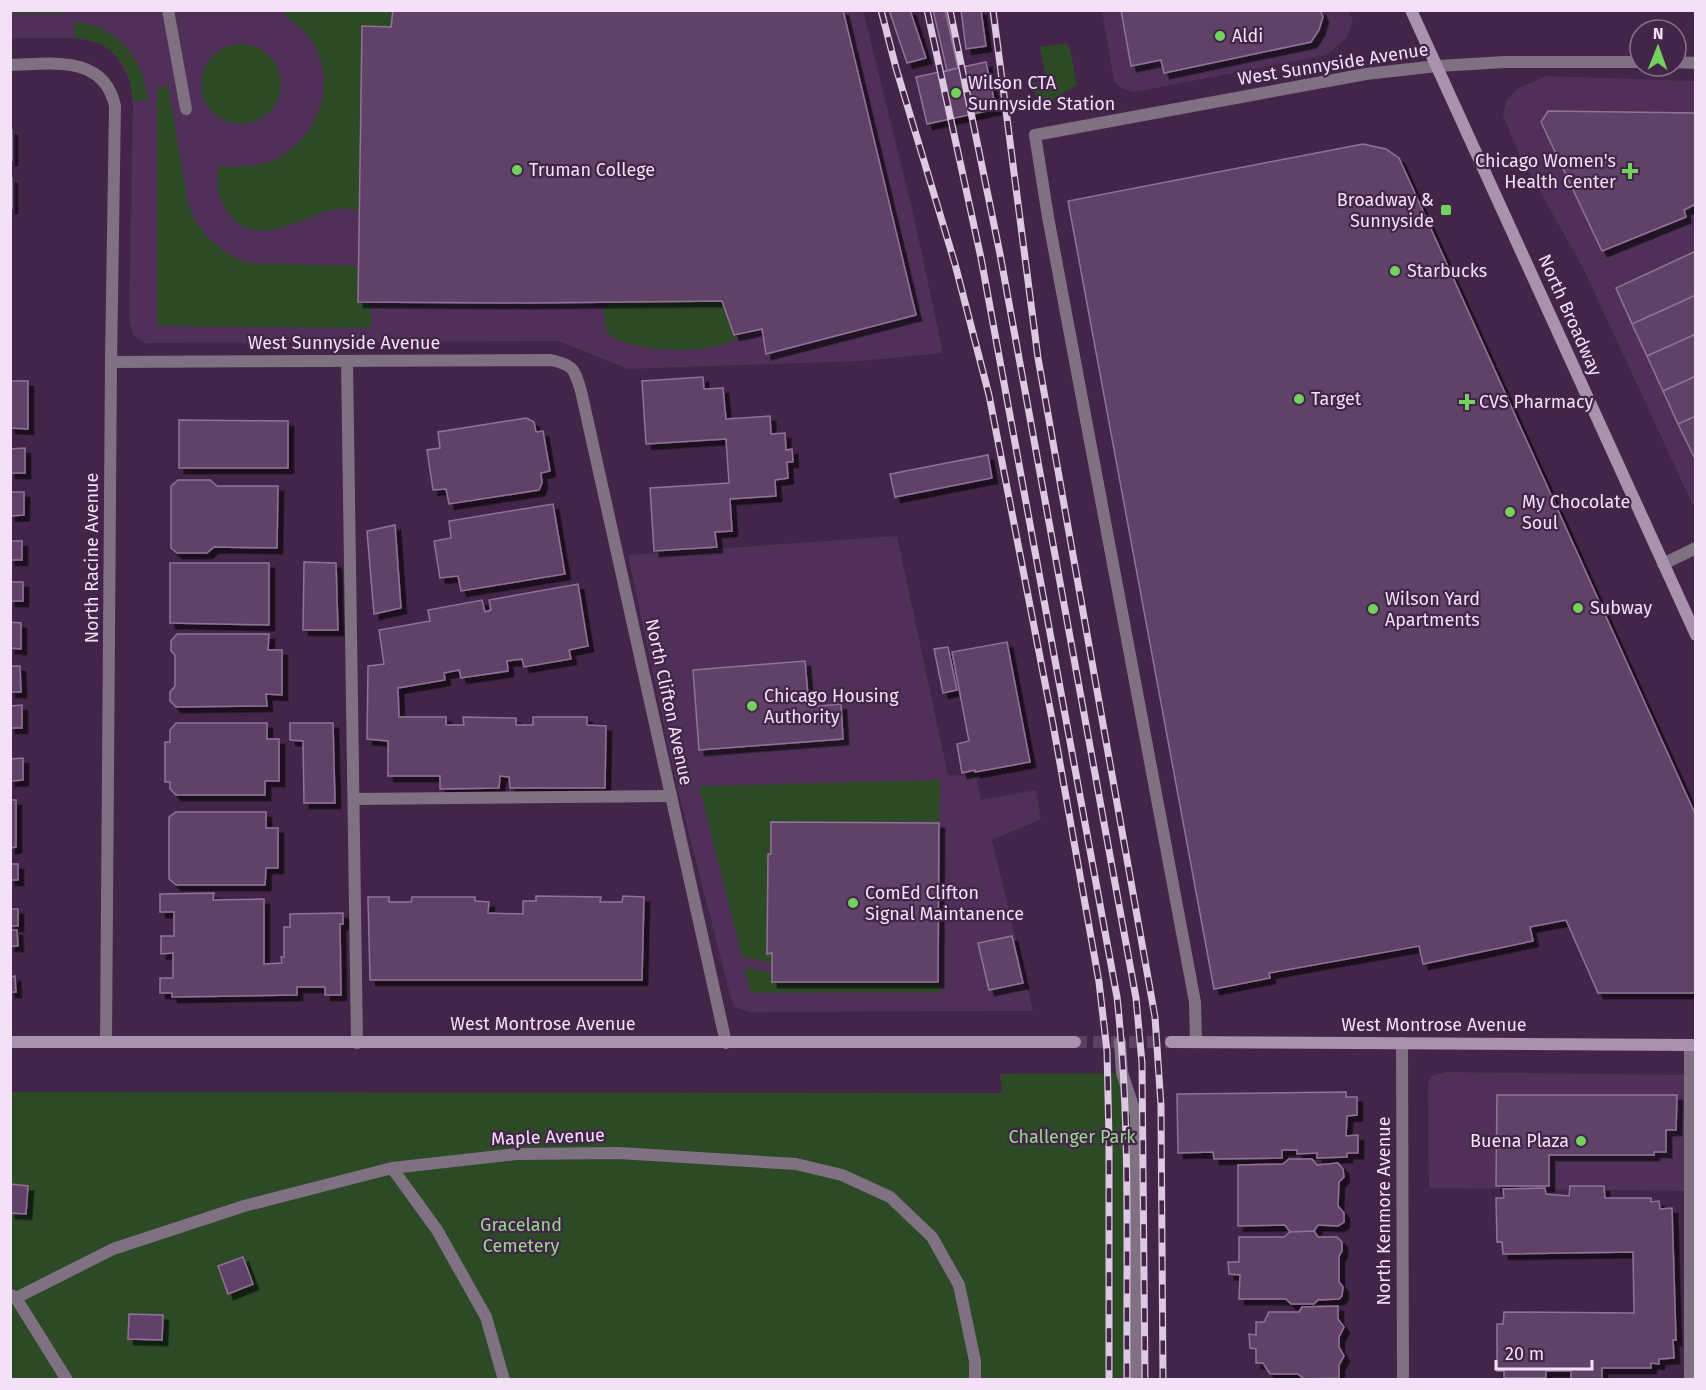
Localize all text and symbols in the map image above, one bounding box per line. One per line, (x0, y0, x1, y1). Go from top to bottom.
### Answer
north arrow (1628, 18, 1688, 78)
text: N (1653, 24, 1664, 43)
place label: Aldi (1232, 25, 1263, 47)
marker: Aldi (1213, 29, 1227, 43)
street label: West Sunnyside Avenue (1236, 38, 1430, 90)
place label: Wilson CTA Sunnyside Station (968, 72, 1115, 115)
marker: Wilson CTA Sunnyside Station (949, 86, 963, 100)
place label: Chicago Women's Health Center (1475, 150, 1616, 193)
place label: Truman College (529, 159, 655, 181)
marker: Chicago Women's Health Center (1621, 162, 1639, 180)
marker: Truman College (510, 163, 524, 177)
place label: Broadway & Sunnyside (1337, 189, 1434, 232)
marker: Broadway & Sunnyside (1439, 203, 1453, 217)
street label: North Broadway (1533, 251, 1607, 379)
place label: Starbucks (1407, 260, 1487, 282)
marker: Starbucks (1388, 264, 1402, 278)
street label: West Sunnyside Avenue (248, 332, 440, 354)
place label: Target (1311, 388, 1362, 410)
place label: CVS Pharmacy (1479, 391, 1594, 413)
marker: Target (1292, 392, 1306, 406)
marker: CVS Pharmacy (1460, 395, 1474, 409)
street label: North Racine Avenue (81, 473, 103, 643)
place label: My Chocolate Soul (1522, 491, 1630, 534)
marker: My Chocolate Soul (1503, 505, 1517, 519)
place label: Wilson Yard Apartments (1385, 588, 1480, 631)
place label: Subway (1590, 597, 1652, 619)
marker: Subway (1571, 601, 1585, 615)
marker: Wilson Yard Apartments (1366, 602, 1380, 616)
street label: North Clifton Avenue (641, 617, 697, 787)
place label: Chicago Housing Authority (764, 685, 899, 728)
marker: Chicago Housing Authority (745, 699, 759, 713)
place label: ComEd Clifton Signal Maintanence (865, 882, 1024, 925)
marker: ComEd Clifton Signal Maintanence (846, 896, 860, 910)
street label: West Montrose Avenue (450, 1013, 636, 1035)
street label: West Montrose Avenue (1341, 1014, 1527, 1036)
street label: North Kenmore Avenue (1373, 1117, 1395, 1305)
street label: Maple Avenue (491, 1124, 605, 1150)
park label: Challenger Park (1009, 1126, 1136, 1148)
place label: Buena Plaza (1470, 1130, 1569, 1152)
marker: Buena Plaza (1574, 1134, 1588, 1148)
park label: Graceland Cemetery (480, 1214, 562, 1257)
scale bar (1496, 1333, 1592, 1371)
text: 20 m (1505, 1343, 1544, 1365)

